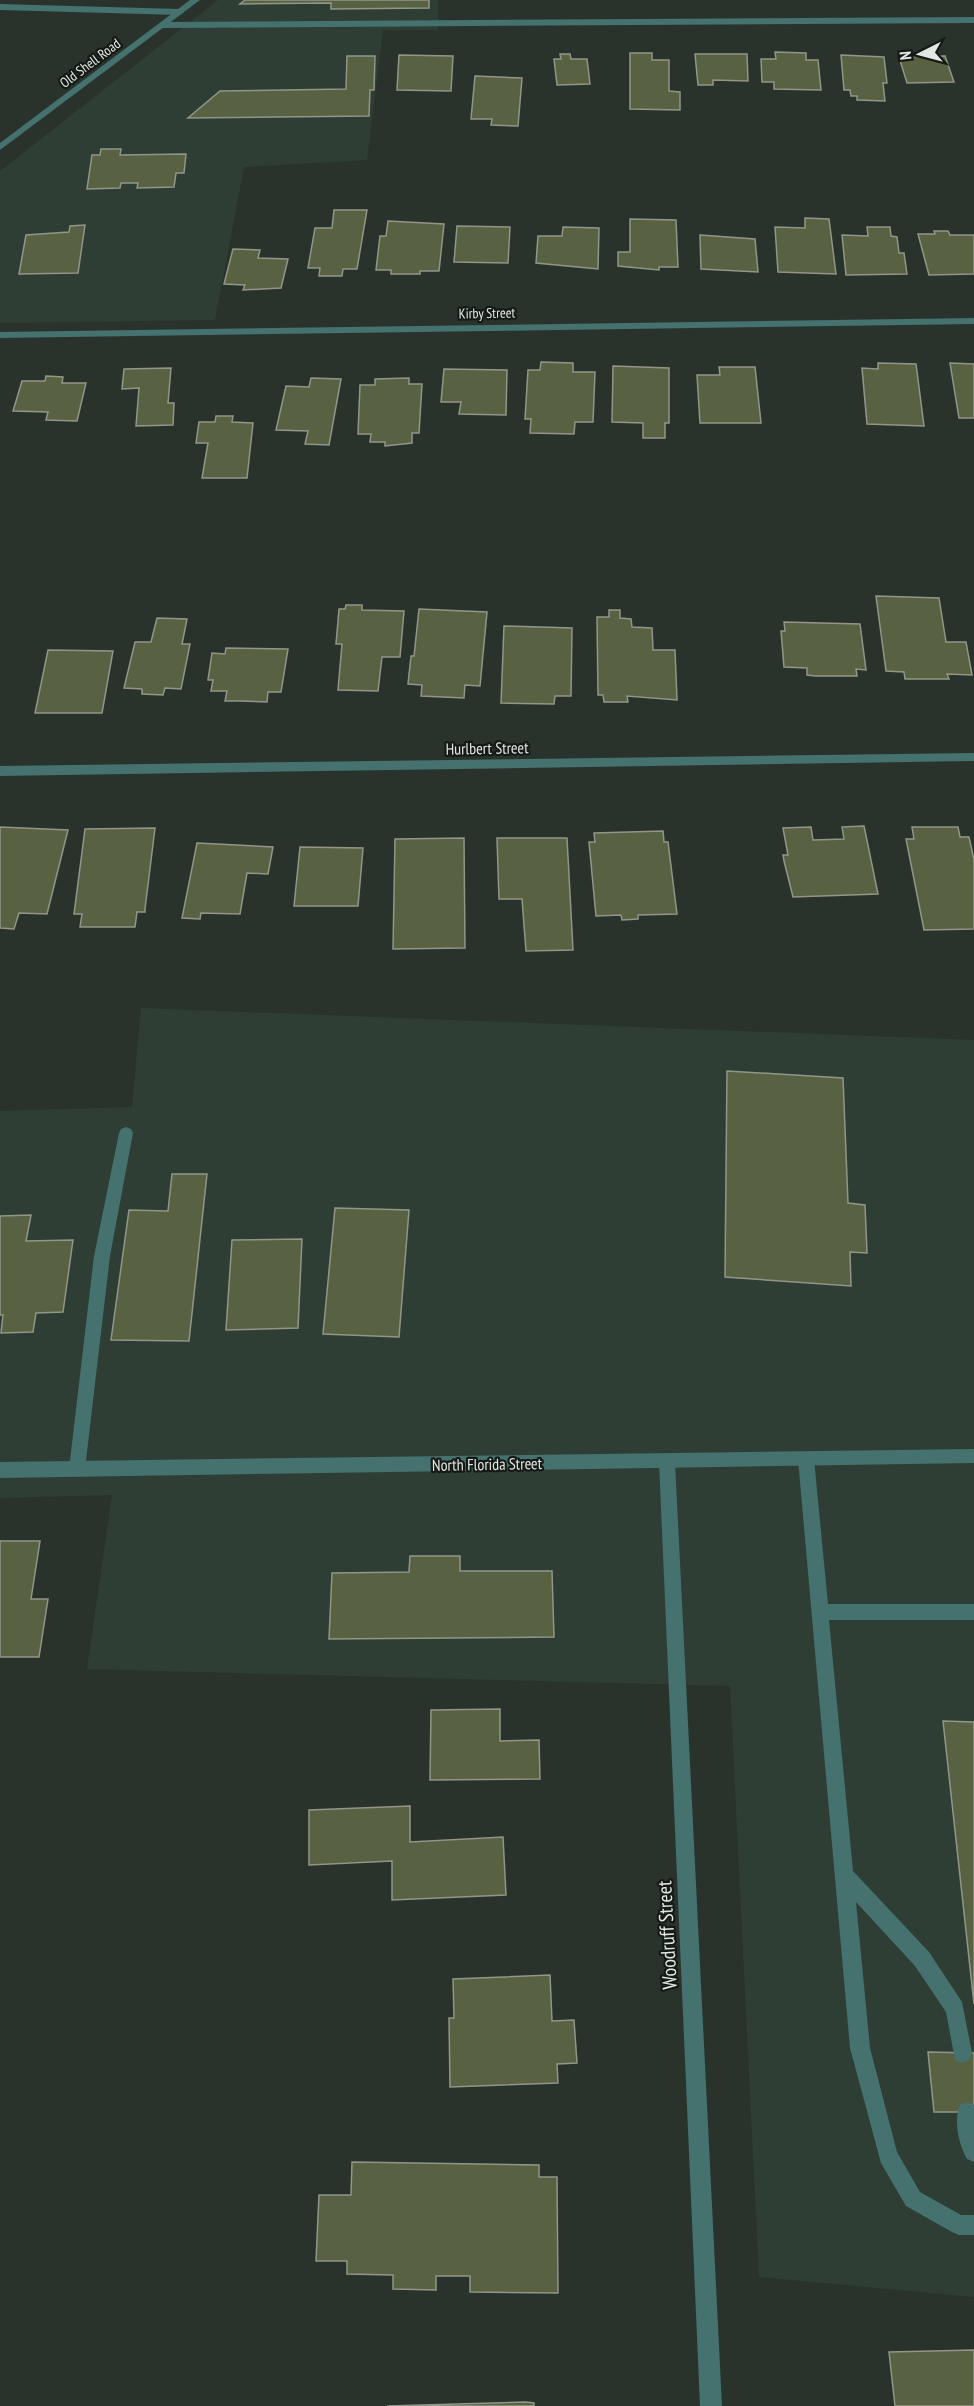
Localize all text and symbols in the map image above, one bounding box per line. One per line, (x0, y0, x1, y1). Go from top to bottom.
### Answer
north arrow (890, 24, 950, 84)
street label: Old Shell Road (56, 34, 124, 92)
text: N (895, 50, 915, 61)
street label: Kirby Street (459, 304, 516, 322)
street label: Hurlbert Street (445, 737, 529, 759)
street label: North Florida Street (432, 1453, 543, 1475)
street label: Woodruff Street (651, 1880, 683, 1990)

